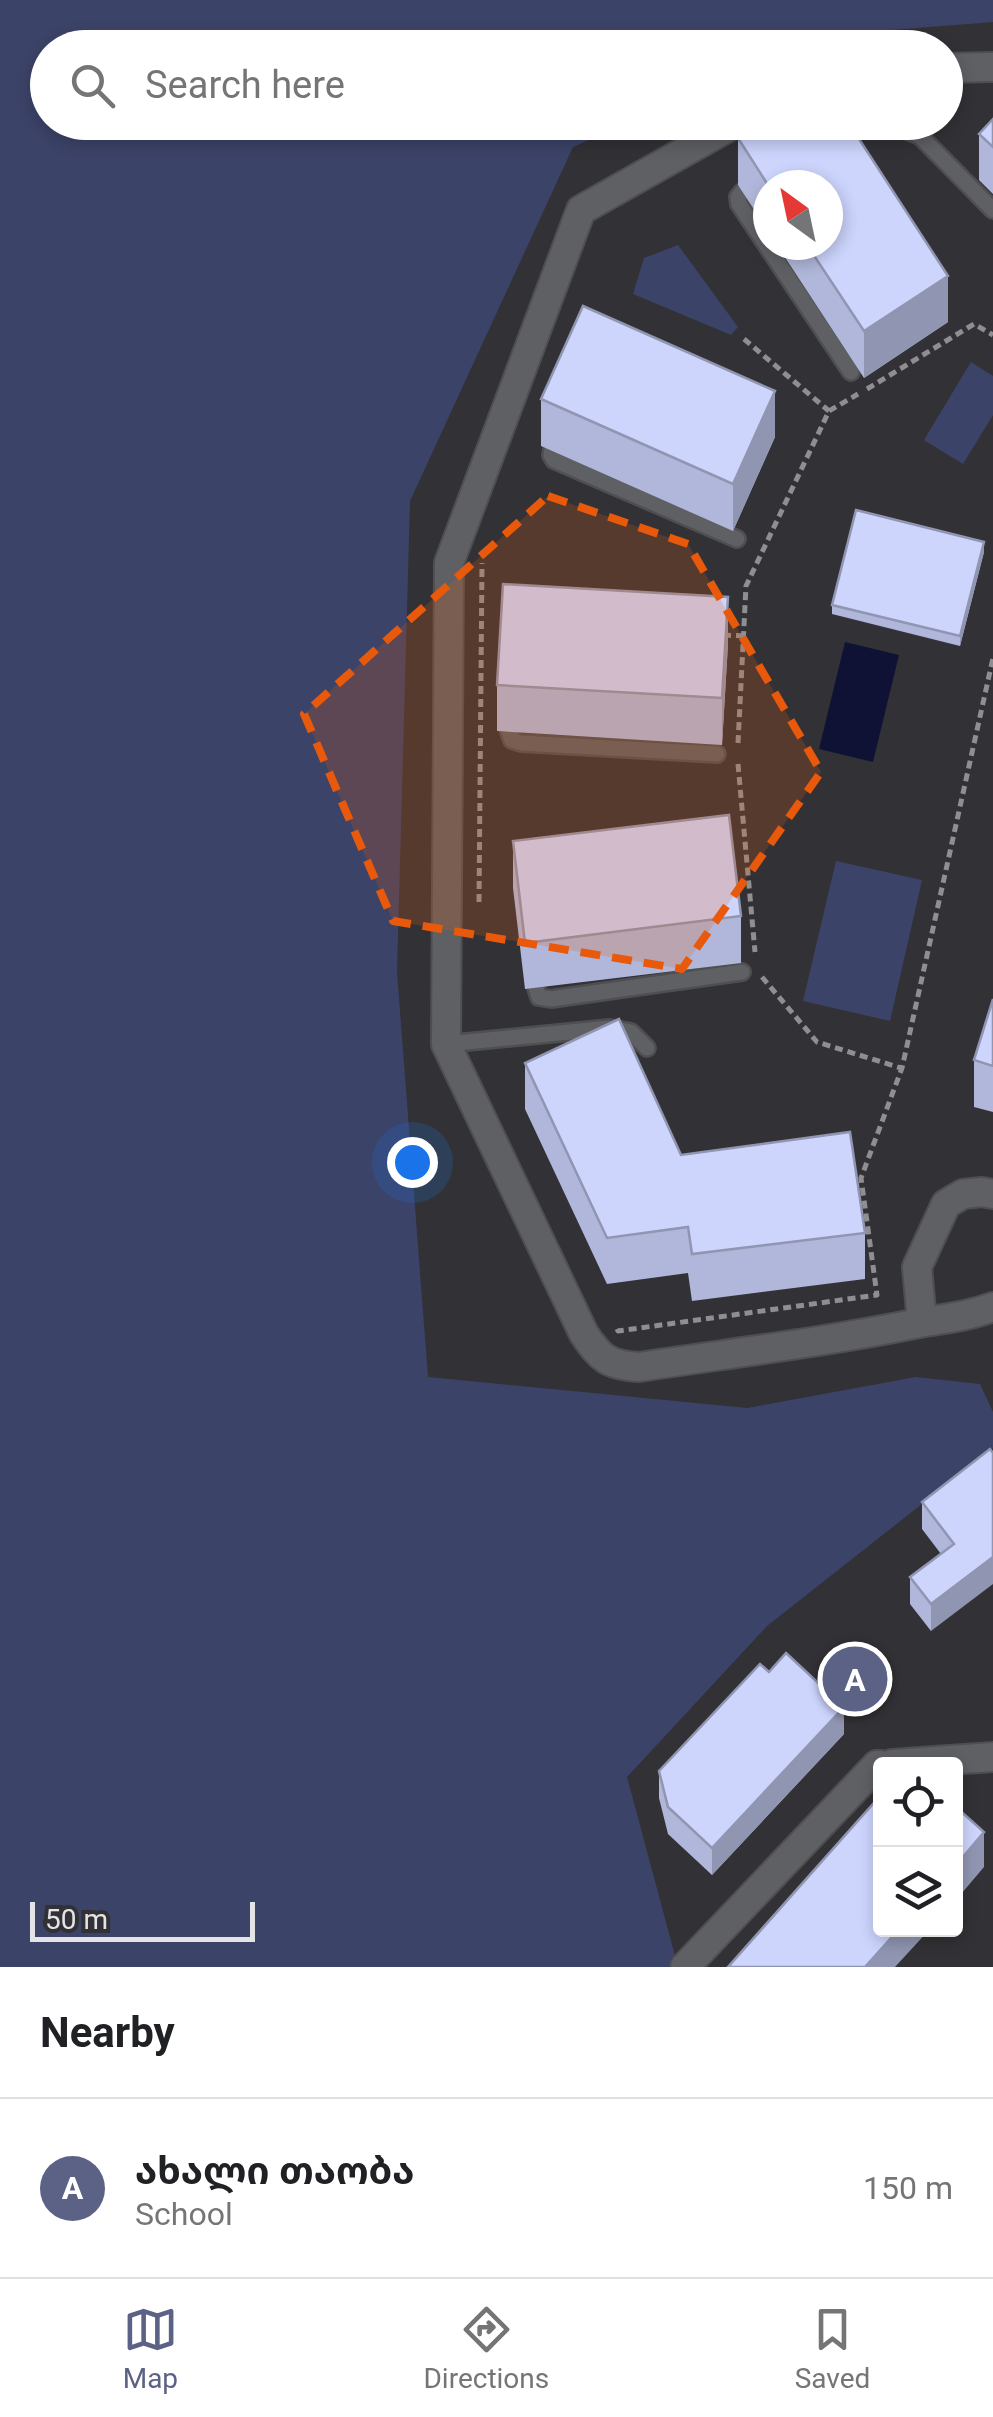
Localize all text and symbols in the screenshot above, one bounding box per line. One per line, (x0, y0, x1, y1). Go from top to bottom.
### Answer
search box (30, 30, 963, 140)
icon: search (65, 58, 120, 113)
text: Search here (145, 63, 345, 107)
north arrow (753, 170, 843, 260)
your location (387, 1137, 438, 1188)
pin: A (822, 1642, 888, 1716)
map controls (873, 1757, 963, 1937)
button: locate (873, 1757, 963, 1847)
button: layers (873, 1847, 963, 1937)
scale bar (30, 1897, 255, 1942)
text: 50 m (45, 1903, 108, 1936)
text: Nearby (40, 2008, 175, 2057)
text: ახალი თაობა (135, 2149, 415, 2193)
text: A (62, 2169, 83, 2207)
text: 150 m (863, 2169, 953, 2207)
text: School (135, 2195, 233, 2233)
tab: Map (123, 2302, 178, 2395)
tab: Directions (423, 2302, 549, 2395)
tab: Saved (795, 2302, 870, 2395)

